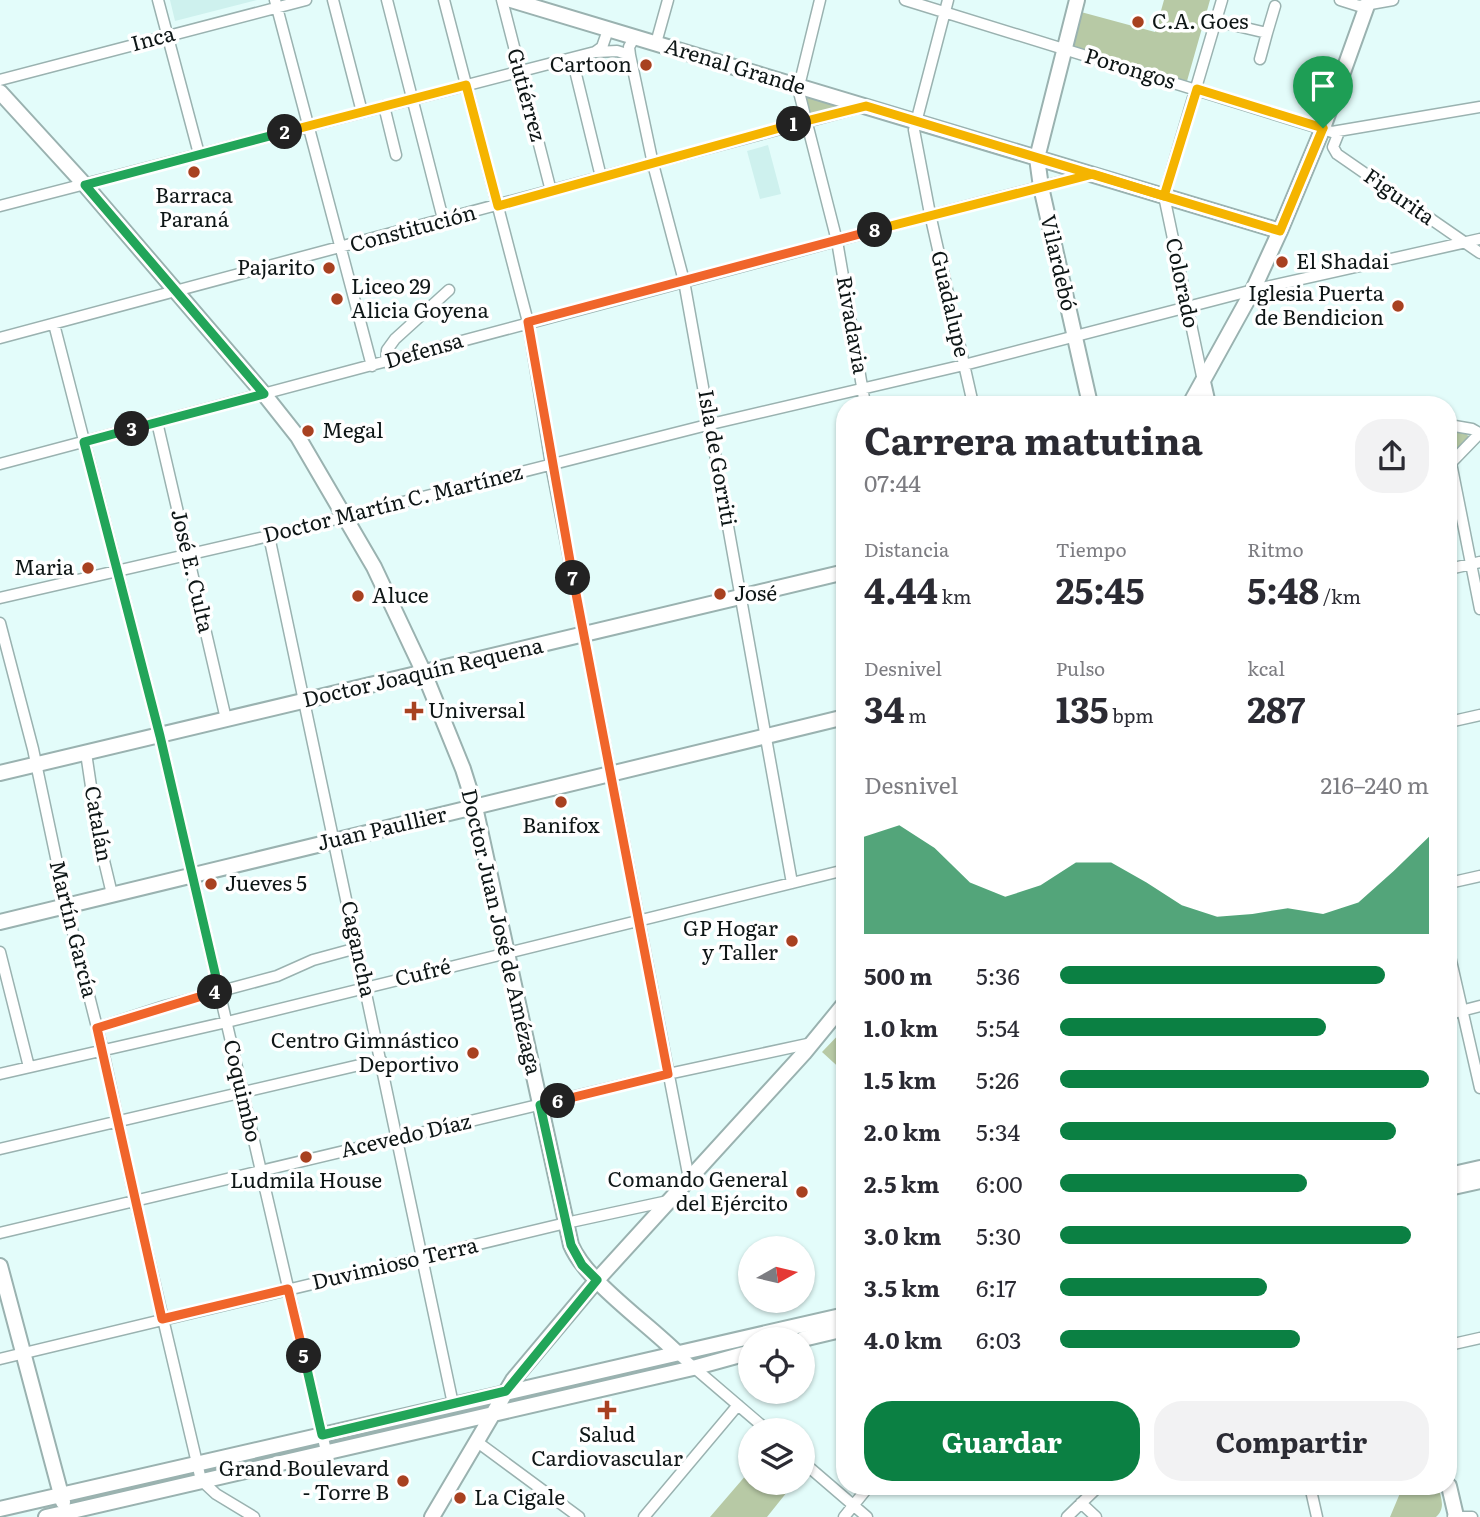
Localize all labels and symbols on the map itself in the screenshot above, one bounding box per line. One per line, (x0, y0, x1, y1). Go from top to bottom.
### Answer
place label: C.A. Goes (1152, 4, 1248, 35)
marker: C.A. Goes (1130, 14, 1146, 30)
street label: Inca (127, 16, 178, 57)
street label: Arenal Grande (661, 28, 810, 101)
street label: Porongos (1082, 38, 1180, 95)
street label: Gutiérrez (501, 44, 556, 144)
place label: Cartoon (550, 47, 632, 78)
pin (1293, 56, 1353, 128)
marker: Cartoon (638, 57, 654, 73)
pin: 1 (776, 106, 812, 142)
pin: 2 (268, 114, 302, 150)
street label: Figurita (1358, 159, 1443, 231)
marker: Barraca Paraná (186, 164, 202, 180)
place label: Barraca Paraná (155, 178, 234, 233)
street label: Constitución (346, 195, 479, 258)
street label: Vilardebó (1034, 211, 1087, 314)
pin: 8 (858, 212, 892, 247)
street label: Colorado (1160, 234, 1209, 331)
place label: El Shadai (1296, 244, 1389, 275)
street label: Guadalupe (925, 247, 980, 360)
place label: Pajarito (237, 250, 315, 281)
marker: El Shadai (1274, 254, 1290, 270)
marker: Pajarito (321, 260, 337, 276)
place label: Liceo 29 Alicia Goyena (351, 269, 489, 324)
street label: Rivadavia (831, 273, 878, 377)
place label: Iglesia Puerta de Bendicion (1248, 276, 1385, 331)
marker: Liceo 29 Alicia Goyena (329, 291, 345, 307)
marker: Iglesia Puerta de Bendicion (1390, 298, 1406, 314)
street label: Defensa (381, 322, 467, 375)
street label: Isla de Gorriti (692, 387, 747, 528)
pin: 3 (114, 412, 150, 446)
place label: Megal (322, 413, 383, 444)
marker: Megal (300, 423, 316, 439)
street label: Doctor Martín C. Martínez (259, 454, 525, 549)
street label: José E. Culta (165, 506, 224, 636)
place label: Maria (14, 550, 75, 581)
marker: Maria (80, 560, 96, 576)
pin: 7 (556, 560, 590, 596)
place label: José (734, 576, 777, 607)
place label: Aluce (372, 578, 429, 609)
marker: José (712, 586, 728, 602)
marker: Aluce (350, 588, 366, 604)
street label: Doctor Joaquín Requena (299, 628, 546, 713)
place label: Universal (428, 693, 525, 724)
marker: Universal (406, 703, 422, 719)
street label: Catalán (79, 783, 122, 864)
street label: Doctor Juan José de Amézaga (455, 785, 552, 1078)
marker: Banifox (553, 794, 569, 810)
street label: Juan Paullier (314, 797, 449, 857)
place label: Banifox (522, 808, 600, 839)
street label: Martín García (43, 856, 108, 1001)
place label: Jueves 5 (225, 866, 307, 897)
marker: Jueves 5 (203, 876, 219, 892)
street label: Cagancha (335, 897, 386, 1000)
place label: GP Hogar y Taller (683, 911, 778, 966)
marker: GP Hogar y Taller (784, 933, 800, 949)
street label: Cufré (391, 949, 454, 992)
pin: 4 (198, 974, 232, 1010)
place label: Centro Gimnástico Deportivo (271, 1023, 459, 1078)
street label: Coquimbo (218, 1036, 271, 1145)
marker: Centro Gimnástico Deportivo (465, 1045, 481, 1061)
pin: 6 (540, 1084, 576, 1118)
street label: Acevedo Díaz (337, 1104, 474, 1164)
marker: Ludmila House (298, 1149, 314, 1165)
place label: Comando General del Ejército (608, 1162, 788, 1217)
place label: Ludmila House (230, 1163, 382, 1194)
marker: Comando General del Ejército (794, 1184, 810, 1200)
street label: Duvimioso Terra (308, 1227, 481, 1296)
north arrow (738, 1236, 816, 1312)
pin: 5 (286, 1338, 322, 1374)
marker: Salud Cardiovascular (597, 1400, 617, 1420)
place label: Salud Cardiovascular (531, 1417, 683, 1472)
place label: Grand Boulevard - Torre B (219, 1451, 389, 1506)
marker: Grand Boulevard - Torre B (395, 1473, 411, 1489)
place label: La Cigale (474, 1480, 565, 1511)
marker: La Cigale (452, 1490, 468, 1506)

